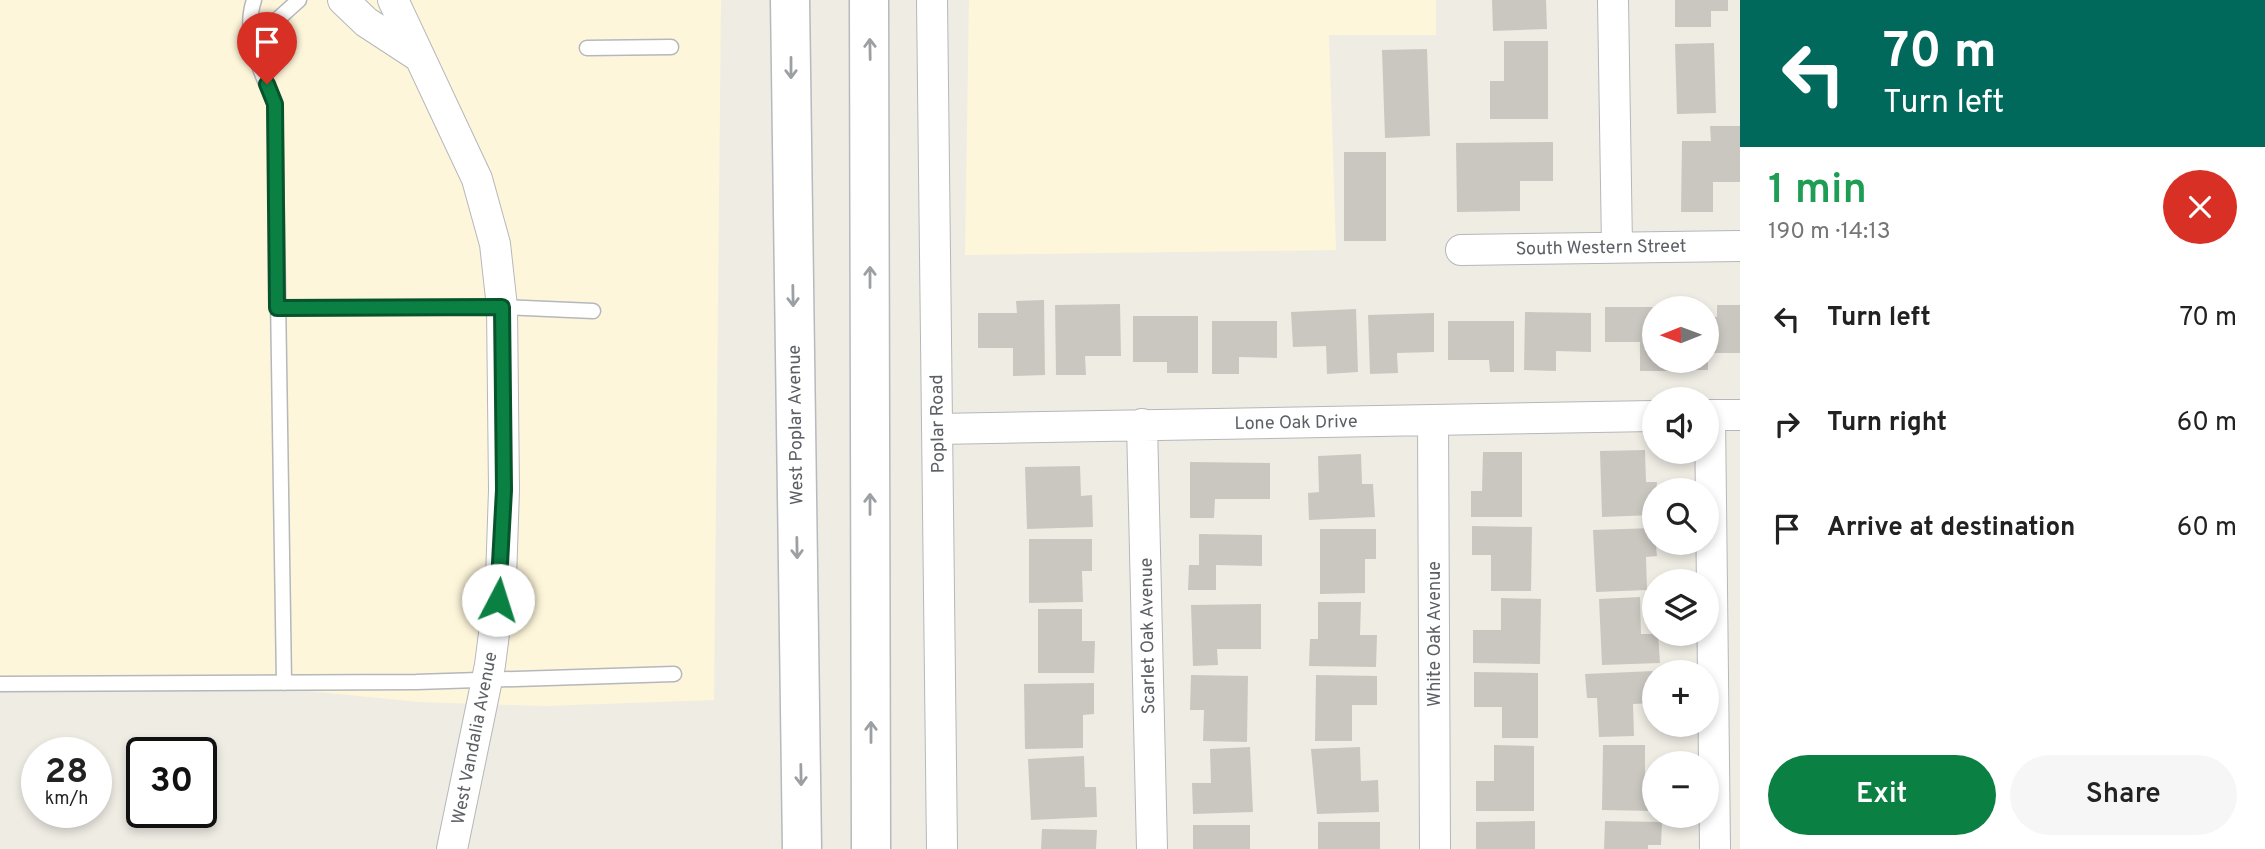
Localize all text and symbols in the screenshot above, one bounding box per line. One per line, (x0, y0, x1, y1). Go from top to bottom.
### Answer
pin (237, 12.0, 297, 84)
icon: arrive (248, 23, 286, 61)
text: 70 m (1883, 23, 1997, 85)
icon: left (1768, 28, 1859, 119)
one-way arrow (863, 38, 877, 61)
one-way arrow (784, 56, 798, 79)
text: Turn left (1883, 84, 2004, 124)
text: 1 min (1768, 165, 1867, 218)
button: close (2163, 170, 2237, 244)
text: 190 m · 14:13 (1768, 218, 1891, 247)
street label: South Western Street (1515, 236, 1687, 261)
one-way arrow (863, 266, 877, 289)
one-way arrow (786, 284, 800, 307)
north arrow (1642, 296, 1718, 373)
map controls (1642, 296, 1719, 828)
icon: left (1768, 300, 1806, 338)
text: Turn left (1827, 302, 1931, 335)
text: 70 m (2179, 302, 2237, 335)
street label: West Poplar Avenue (784, 345, 809, 505)
street label: Poplar Road (926, 374, 951, 474)
button: sound (1642, 387, 1719, 464)
icon: right (1768, 405, 1806, 443)
text: Turn right (1827, 407, 1947, 440)
text: 60 m (2177, 407, 2237, 440)
street label: Lone Oak Drive (1234, 411, 1358, 436)
button: search (1642, 478, 1719, 555)
one-way arrow (863, 493, 877, 516)
icon: arrive (1768, 510, 1806, 548)
text: Arrive at destination (1827, 512, 2075, 545)
text: 60 m (2177, 512, 2237, 545)
one-way arrow (791, 536, 804, 559)
street label: Scarlet Oak Avenue (1136, 557, 1161, 715)
street label: White Oak Avenue (1424, 561, 1447, 707)
position arrow (461, 563, 535, 637)
button: layers (1642, 569, 1719, 646)
street label: West Vandalia Avenue (447, 650, 504, 827)
button: + (1642, 660, 1719, 737)
one-way arrow (864, 721, 878, 744)
speed limit sign: 30 (126, 737, 217, 828)
text: 28 (45, 751, 88, 795)
button: − (1642, 751, 1719, 828)
button: Exit (1768, 755, 1996, 835)
button: Share (2010, 755, 2237, 835)
one-way arrow (794, 763, 808, 786)
text: km/h (45, 788, 88, 811)

